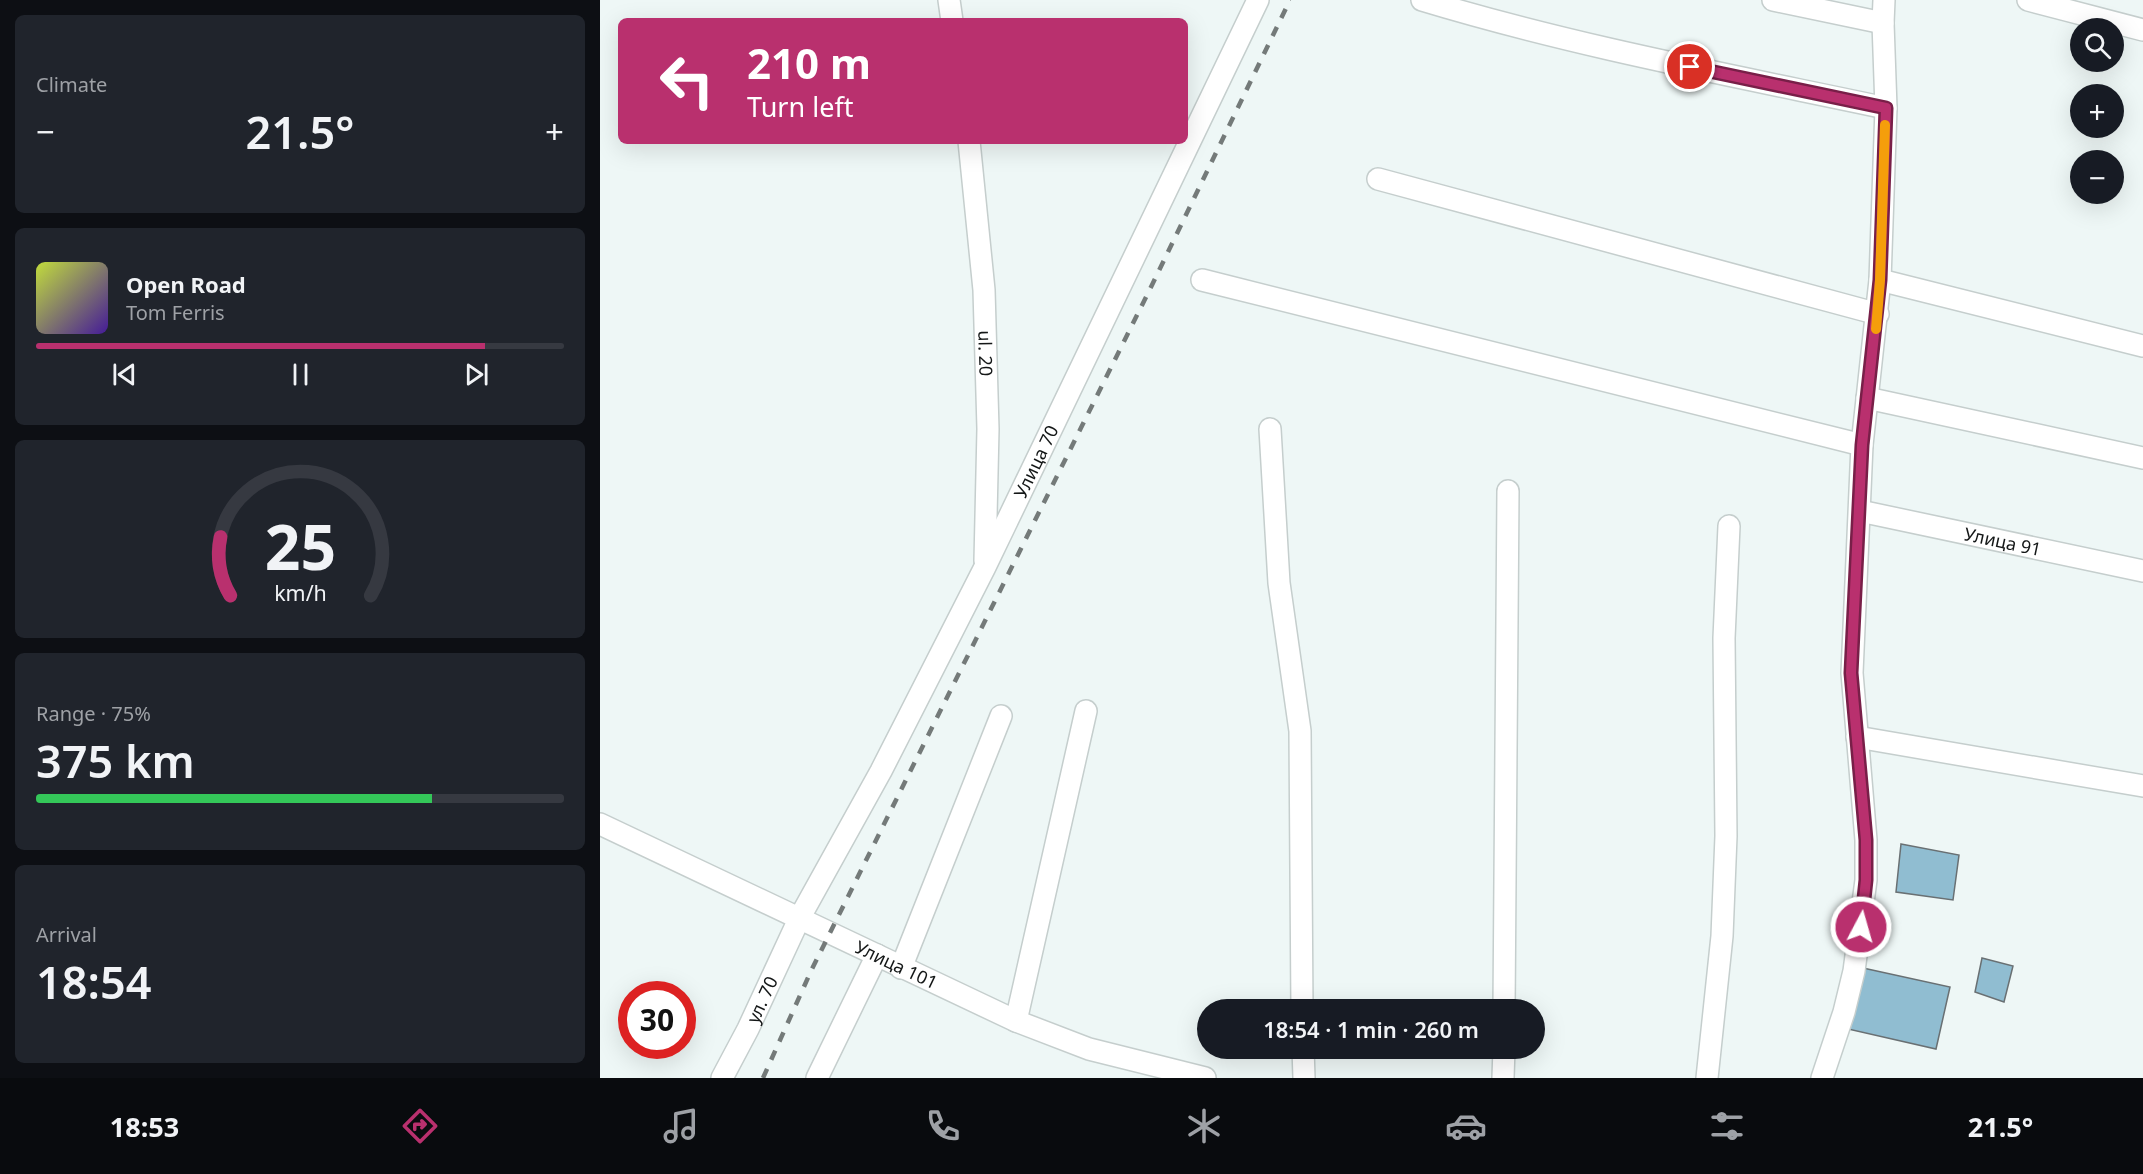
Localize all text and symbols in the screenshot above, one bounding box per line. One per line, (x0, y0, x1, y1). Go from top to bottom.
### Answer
map controls (2070, 18, 2124, 204)
button: search (2070, 18, 2124, 72)
text: 210 m (747, 34, 871, 91)
pin (1664, 41, 1715, 92)
icon: left (648, 42, 726, 120)
icon: arrive (1673, 50, 1706, 83)
text: Climate (36, 71, 107, 98)
button: + (2070, 84, 2124, 138)
text: Turn left (747, 88, 853, 125)
text: 21.5° (246, 101, 354, 162)
text: − (36, 109, 55, 154)
text: + (545, 109, 564, 154)
button: − (2070, 150, 2124, 204)
text: Open Road (126, 269, 246, 299)
text: Tom Ferris (126, 299, 225, 326)
street label: ul. 20 (973, 330, 998, 377)
icon: previous (108, 358, 141, 391)
icon: pause (284, 358, 317, 391)
icon: next (460, 358, 493, 391)
street label: Улица 70 (1008, 421, 1064, 502)
text: 25 (264, 503, 336, 588)
street label: Улица 91 (1962, 521, 2044, 561)
text: km/h (274, 578, 326, 607)
text: Range · 75% (36, 700, 151, 727)
text: 375 km (36, 730, 195, 791)
position arrow (1829, 895, 1893, 959)
text: Arrival (36, 921, 97, 948)
street label: Улица 101 (851, 935, 942, 994)
text: 18:54 (36, 951, 151, 1012)
street label: ул. 70 (741, 972, 783, 1027)
speed limit sign: 30 (618, 981, 696, 1059)
text: 18:54 · 1 min · 260 m (1263, 1014, 1479, 1044)
icon: directions (399, 1105, 441, 1147)
icon: music (660, 1105, 702, 1147)
icon: phone (922, 1105, 964, 1147)
icon: climate (1183, 1105, 1225, 1147)
icon: car (1445, 1105, 1487, 1147)
icon: filters (1706, 1105, 1748, 1147)
text: 18:53 (110, 1108, 179, 1145)
text: 21.5° (1968, 1108, 2033, 1145)

